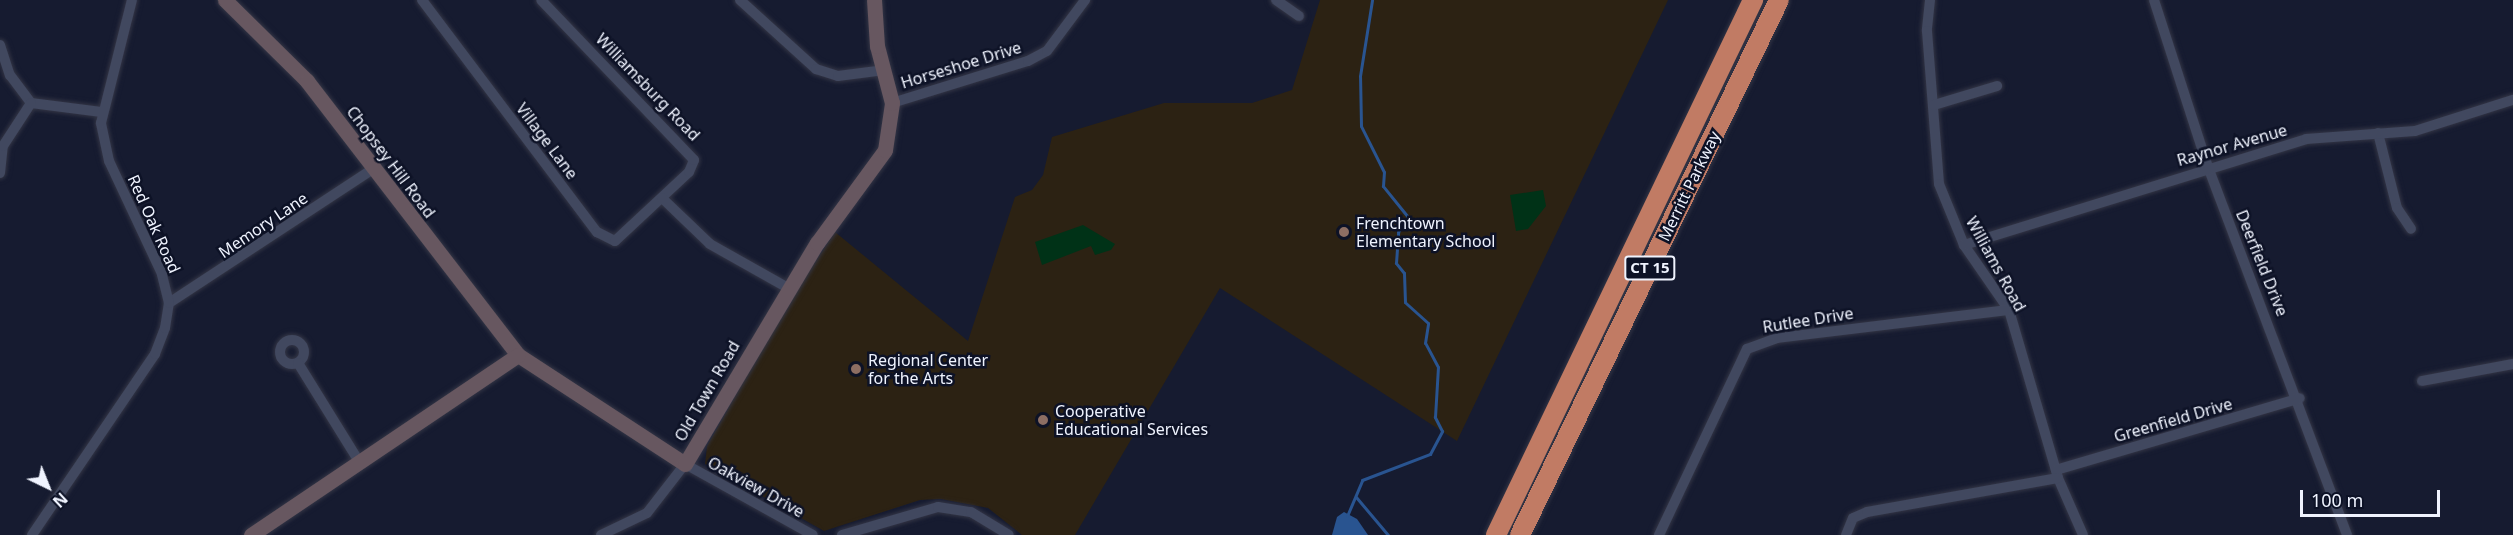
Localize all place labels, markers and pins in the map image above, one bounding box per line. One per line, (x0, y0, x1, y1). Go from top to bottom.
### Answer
place label: Frenchtown Elementary School (1356, 213, 1495, 251)
marker: Frenchtown Elementary School (1337, 225, 1351, 239)
place label: Regional Center for the Arts (868, 350, 988, 388)
marker: Regional Center for the Arts (849, 362, 863, 376)
place label: Cooperative Educational Services (1055, 401, 1208, 439)
marker: Cooperative Educational Services (1036, 413, 1050, 427)

